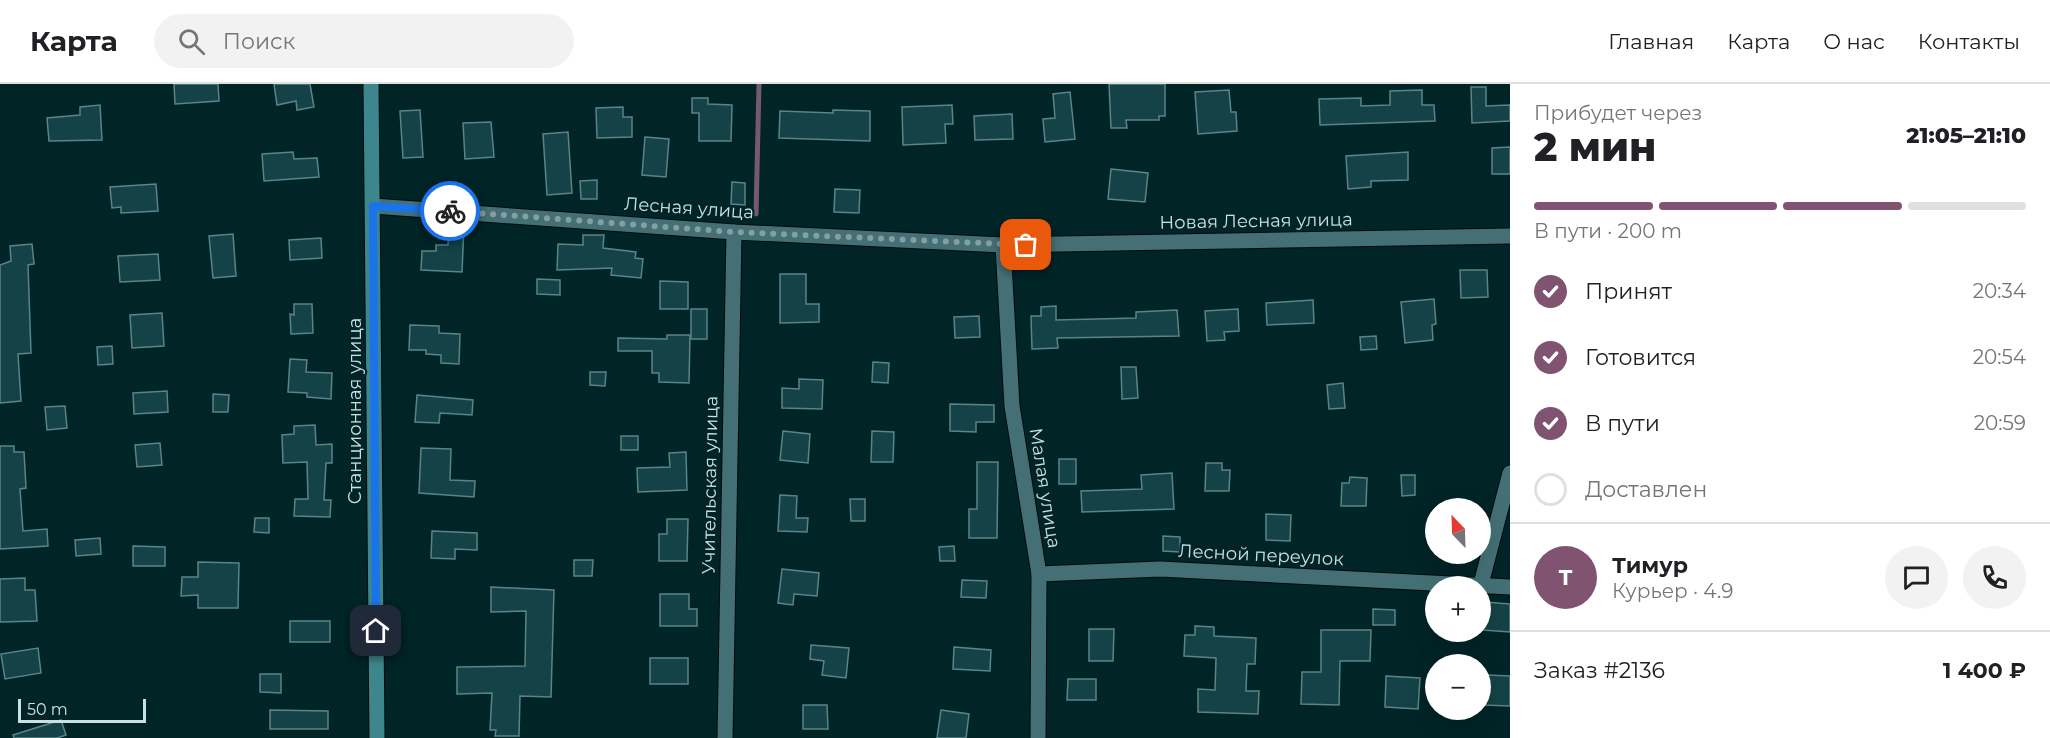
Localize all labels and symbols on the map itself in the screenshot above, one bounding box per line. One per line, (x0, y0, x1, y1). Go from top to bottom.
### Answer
courier (420, 181, 480, 241)
street label: Лесная улица (623, 192, 755, 224)
street label: Новая Лесная улица (1159, 208, 1353, 234)
pin (1000, 219, 1051, 270)
street label: Станционная улица (344, 318, 366, 504)
street label: Учительская улица (697, 396, 723, 574)
street label: Малая улица (1025, 426, 1065, 550)
north arrow (1425, 498, 1491, 564)
street label: Лесной переулок (1178, 540, 1345, 570)
pin (350, 605, 401, 656)
scale bar (18, 696, 146, 724)

